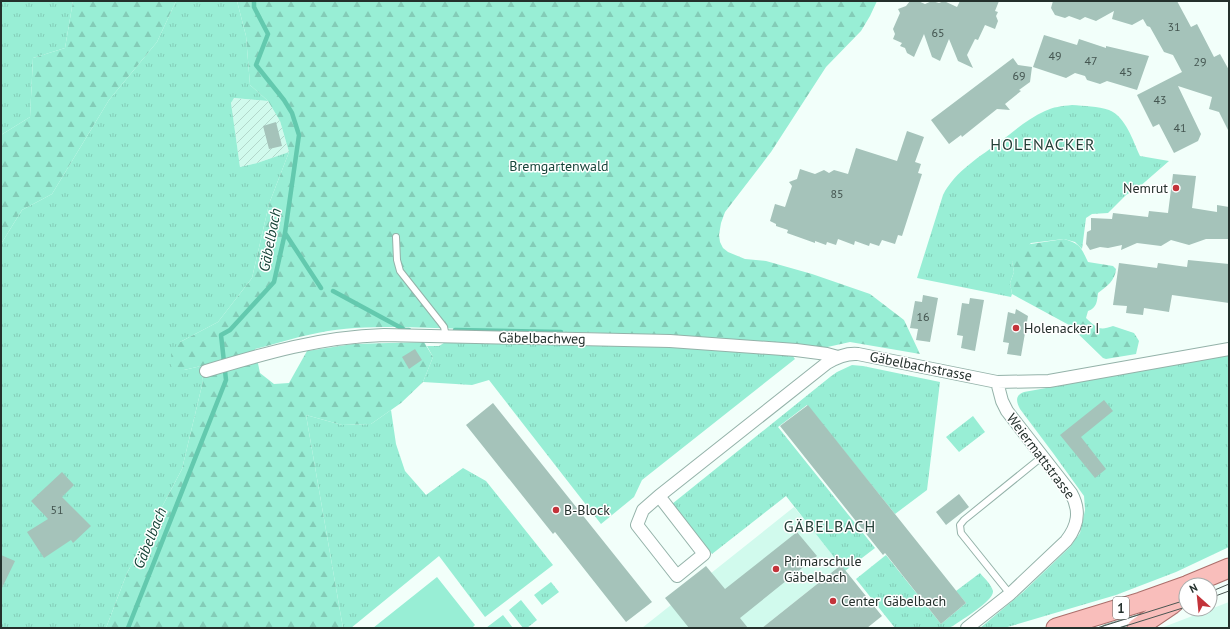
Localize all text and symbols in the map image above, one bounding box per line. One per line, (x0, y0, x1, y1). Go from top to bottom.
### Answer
house number: 31 (1167, 19, 1181, 34)
house number: 65 (931, 25, 945, 40)
house number: 49 (1048, 48, 1062, 63)
house number: 47 (1084, 53, 1098, 68)
house number: 29 (1193, 54, 1207, 69)
house number: 45 (1119, 64, 1133, 79)
house number: 69 (1012, 68, 1026, 83)
house number: 43 (1153, 92, 1167, 107)
house number: 41 (1173, 120, 1187, 135)
district label: HOLENACKER (990, 134, 1096, 154)
park label: Bremgartenwald (509, 157, 609, 175)
place label: Nemrut (1123, 179, 1168, 197)
marker: Nemrut (1171, 183, 1181, 193)
house number: 85 (830, 186, 844, 201)
water label: Gäbelbach (254, 207, 285, 273)
house number: 16 (916, 309, 930, 324)
place label: Holenacker I (1024, 319, 1099, 337)
marker: Holenacker I (1011, 323, 1021, 333)
street label: Gäbelbachweg (498, 328, 586, 348)
street label: Gäbelbachstrasse (868, 347, 974, 385)
street label: Weiermattstrasse (1003, 410, 1079, 502)
place label: B-Block (564, 501, 610, 519)
house number: 51 (50, 502, 64, 517)
water label: Gäbelbach (129, 504, 170, 571)
marker: B-Block (551, 505, 561, 515)
district label: GÄBELBACH (784, 516, 876, 536)
place label: Primarschule Gäbelbach (784, 552, 862, 586)
marker: Primarschule Gäbelbach (771, 564, 781, 574)
north arrow (1178, 577, 1218, 617)
text: N (1187, 580, 1200, 596)
place label: Center Gäbelbach (841, 592, 946, 610)
marker: Center Gäbelbach (828, 596, 838, 606)
road number: 1 (1113, 597, 1129, 619)

